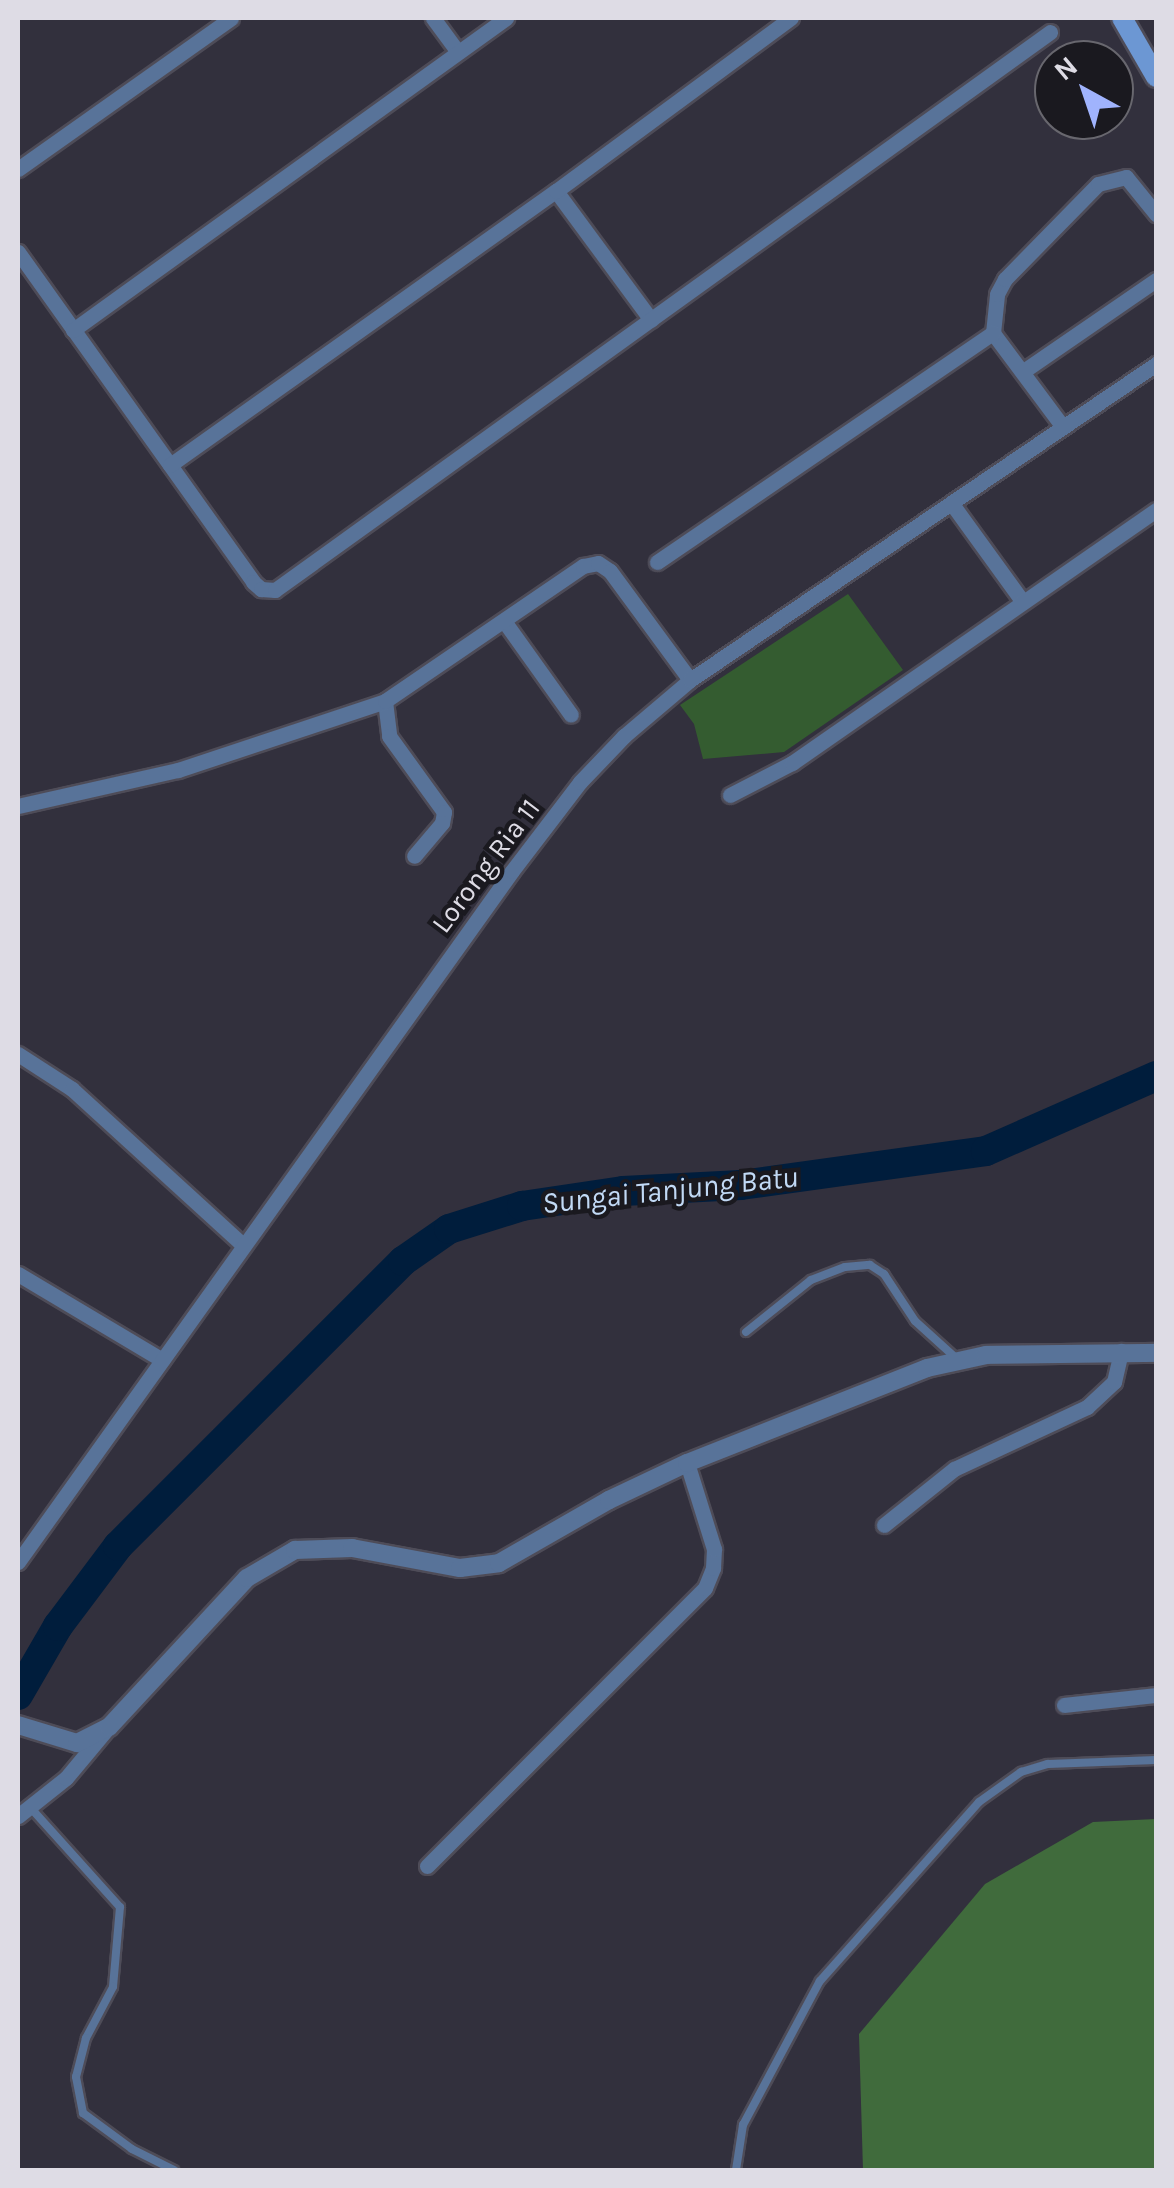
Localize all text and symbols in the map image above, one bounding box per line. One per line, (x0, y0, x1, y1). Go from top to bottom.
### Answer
north arrow (1034, 40, 1134, 140)
text: N (1047, 49, 1084, 87)
street label: Lorong Ria 11 (425, 792, 547, 940)
water label: Sungai Tanjung Batu (540, 1159, 800, 1221)

